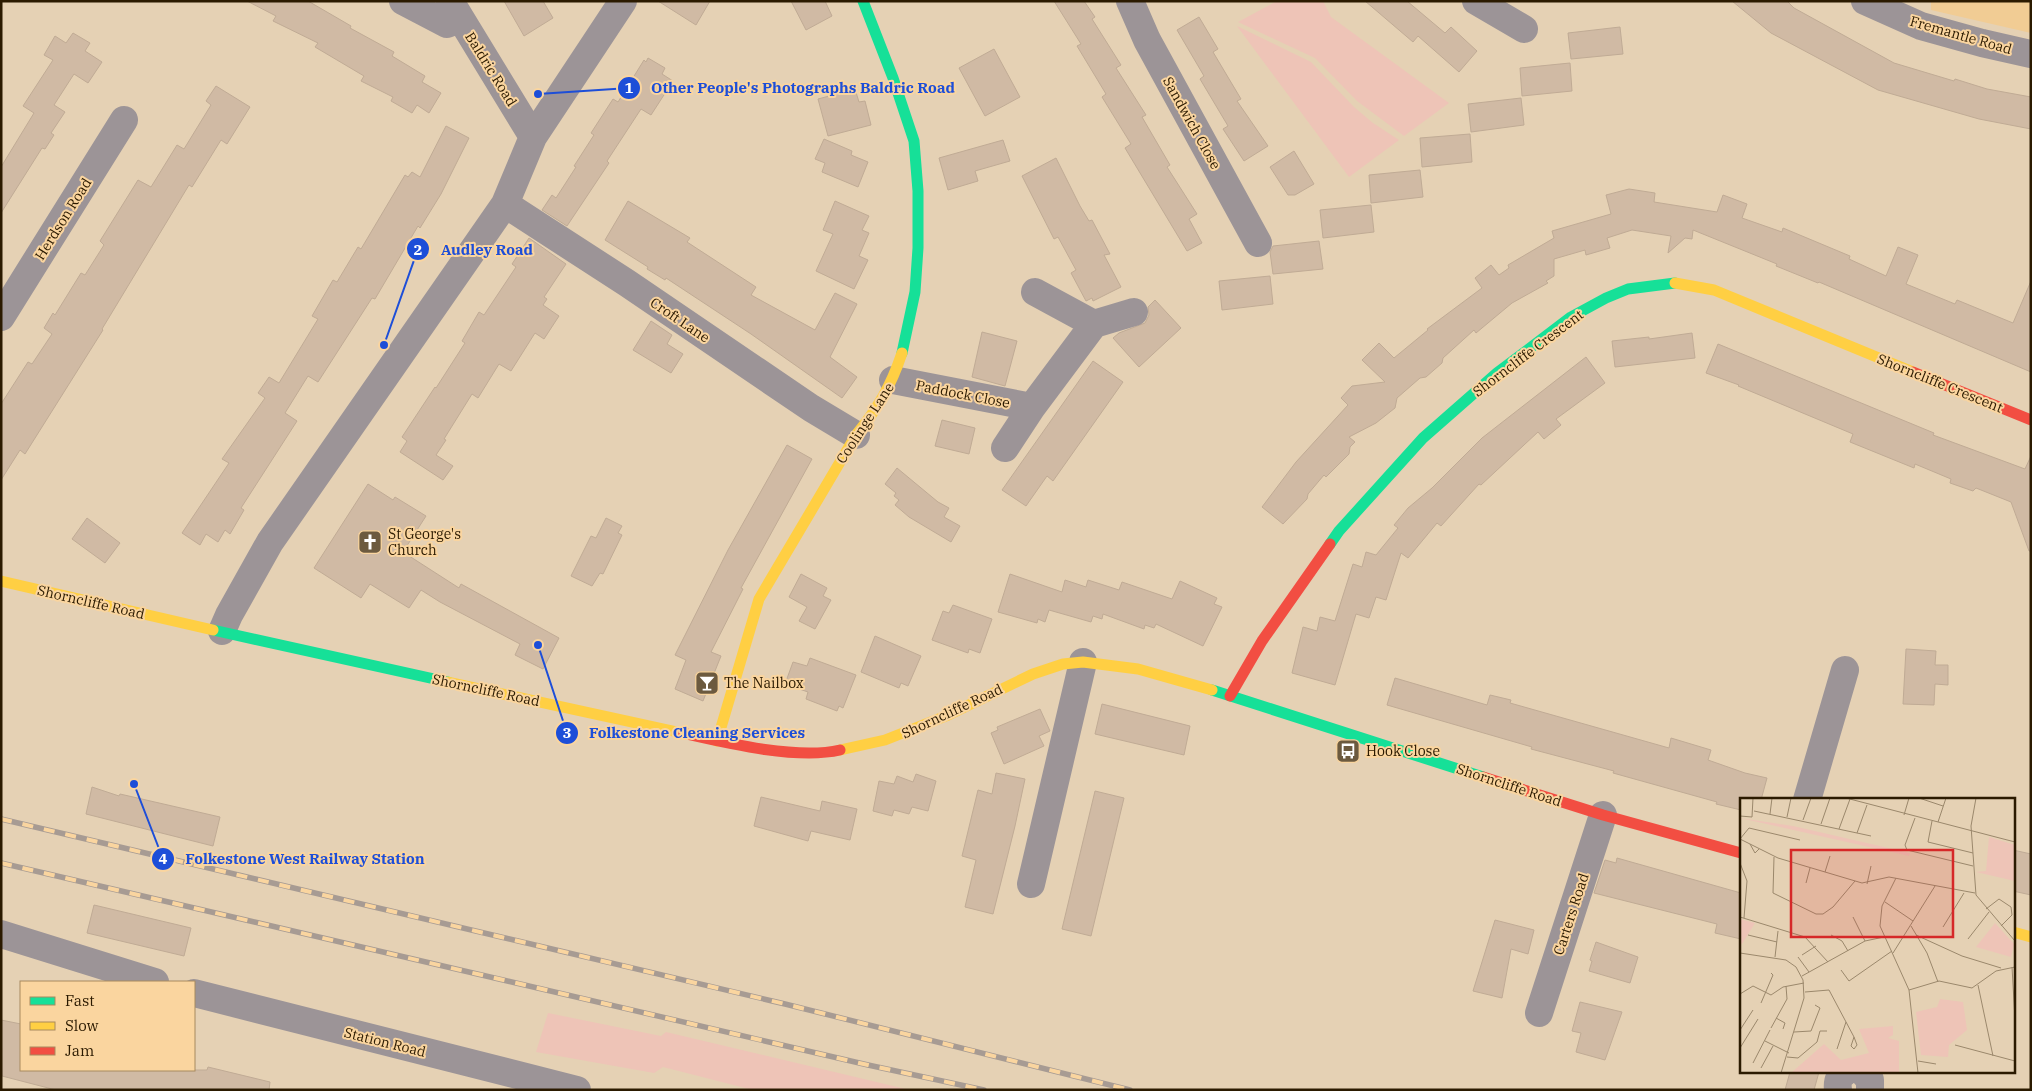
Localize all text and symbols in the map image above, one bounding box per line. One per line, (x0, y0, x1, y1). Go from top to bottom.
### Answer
street label: Fremantle Road (1908, 12, 2015, 58)
street label: Baldric Road (461, 29, 521, 110)
callout: Other People's Photographs Baldric Road (616, 73, 965, 103)
street label: Sandwich Close (1159, 73, 1225, 173)
text: 1 (624, 78, 634, 97)
text: Other People's Photographs Baldric Road (651, 78, 955, 97)
street label: Herdson Road (31, 174, 96, 263)
callout: Audley Road (406, 234, 543, 264)
text: 2 (413, 240, 423, 259)
text: Audley Road (441, 240, 534, 259)
street label: Croft Lane (647, 293, 713, 347)
street label: Shorncliffe Crescent (1469, 305, 1587, 401)
street label: Shorncliffe Crescent (1875, 350, 2006, 416)
street label: Paddock Close (914, 376, 1012, 412)
street label: Coolinge Lane (832, 379, 898, 467)
place label: St George's Church (388, 525, 461, 559)
church icon: St George's Church (357, 529, 383, 555)
street label: Shorncliffe Road (36, 581, 147, 623)
street label: Shorncliffe Road (431, 670, 542, 710)
bar icon: The Nailbox (694, 670, 720, 696)
place label: The Nailbox (724, 674, 804, 692)
street label: Shorncliffe Road (899, 680, 1006, 742)
callout: Folkestone Cleaning Services (554, 718, 815, 748)
text: 3 (562, 723, 572, 742)
text: Folkestone Cleaning Services (589, 723, 805, 742)
bus stop icon: Hook Close (1335, 738, 1361, 764)
place label: Hook Close (1366, 742, 1440, 760)
street label: Shorncliffe Road (1454, 760, 1564, 811)
inset map (1740, 798, 2014, 1074)
callout: Folkestone West Railway Station (151, 844, 435, 874)
text: 4 (158, 849, 168, 868)
text: Folkestone West Railway Station (185, 849, 425, 868)
street label: Carters Road (1549, 870, 1593, 957)
legend (20, 981, 195, 1071)
text: Fast (65, 991, 95, 1010)
text: Slow (65, 1016, 99, 1035)
street label: Station Road (342, 1023, 428, 1061)
text: Jam (65, 1041, 94, 1060)

